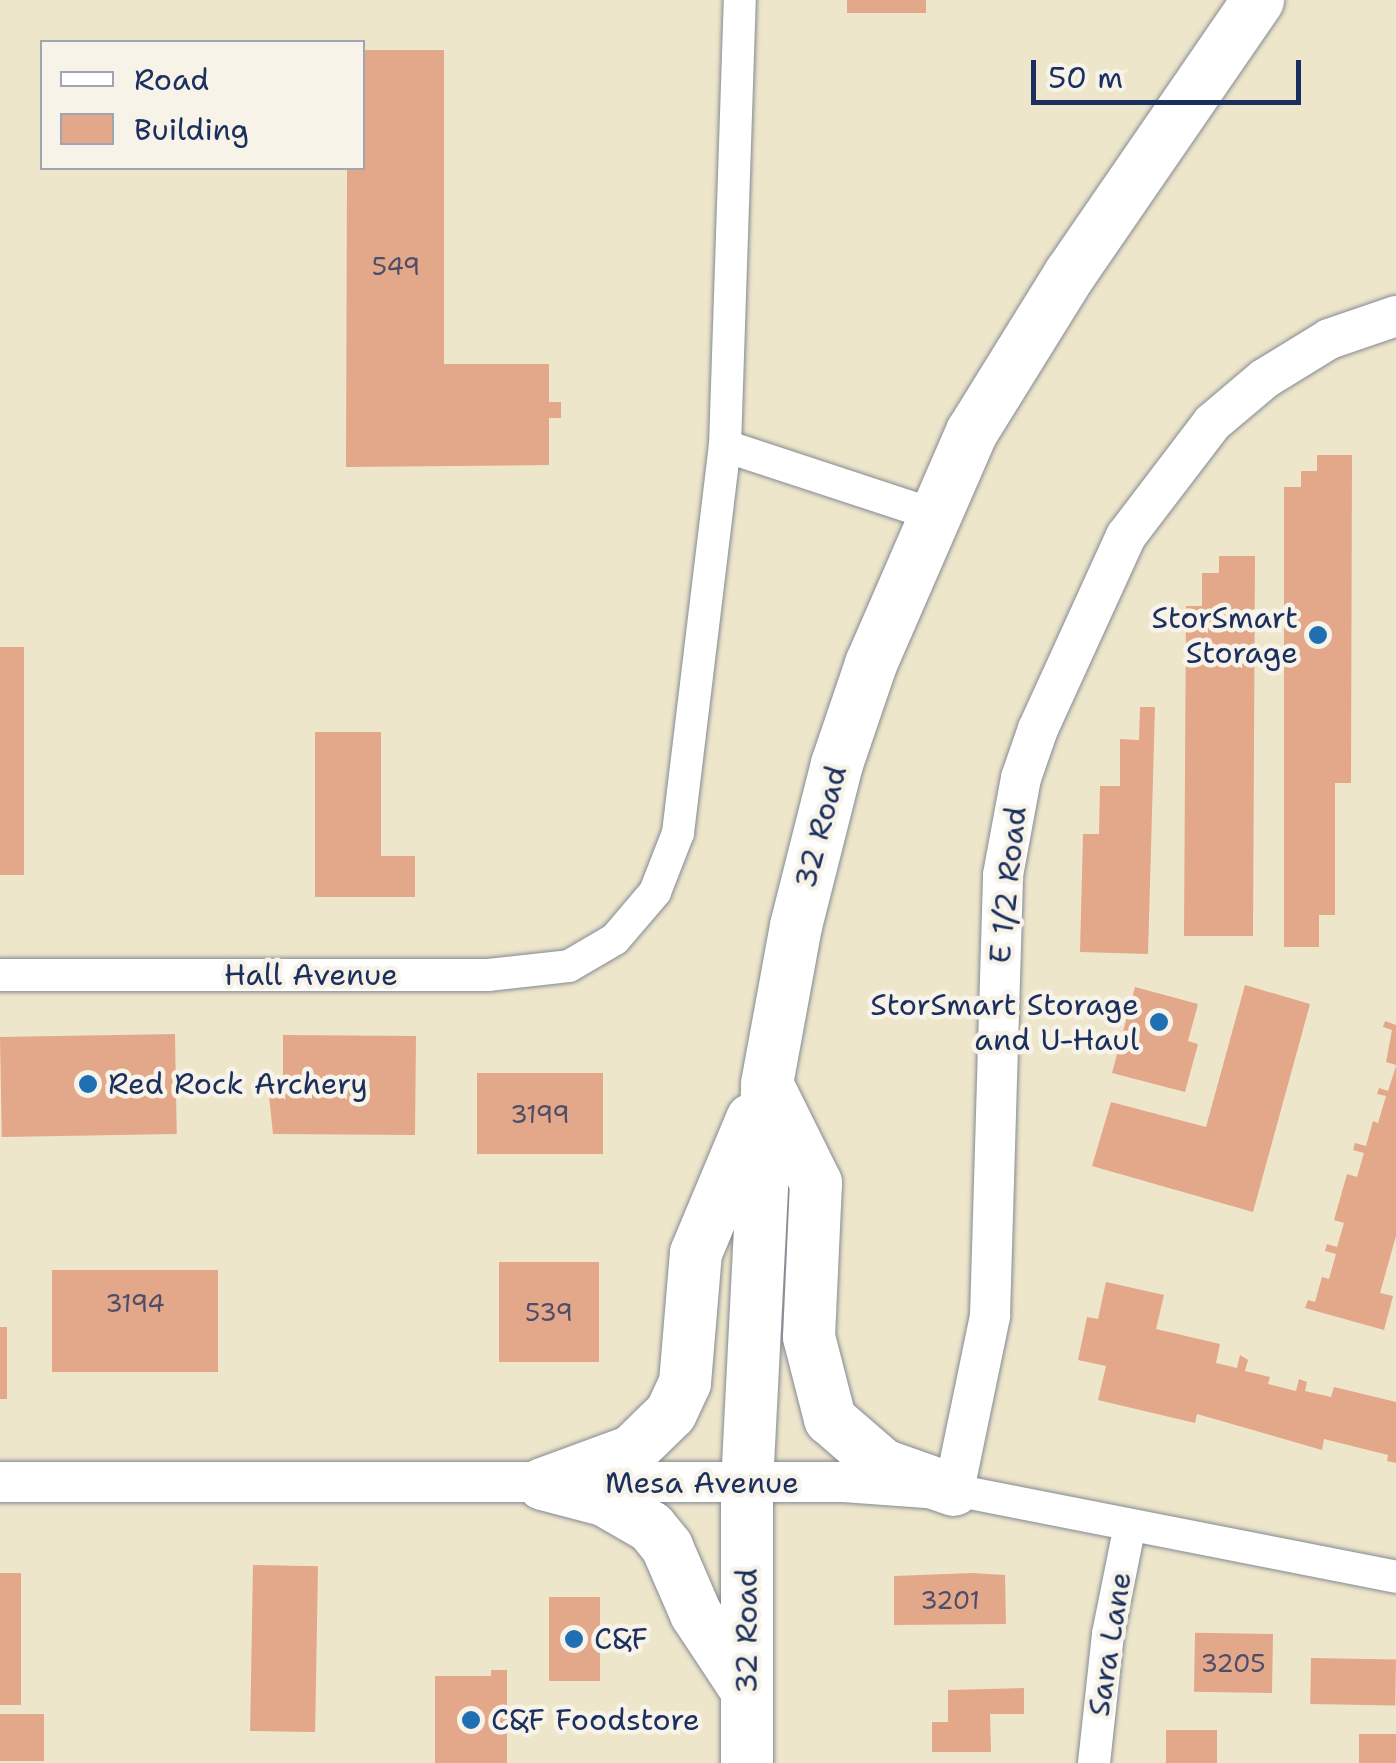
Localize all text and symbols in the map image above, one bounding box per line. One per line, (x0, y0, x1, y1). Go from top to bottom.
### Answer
legend (40, 40, 365, 170)
scale bar (1036, 40, 1306, 102)
text: 50 m (1048, 57, 1123, 98)
text: Road (134, 59, 209, 100)
text: Building (134, 109, 249, 150)
house number: 549 (372, 251, 420, 281)
place label: StorSmart Storage (1152, 600, 1298, 670)
marker: StorSmart Storage (1307, 624, 1329, 646)
street label: 32 Road (787, 762, 855, 892)
street label: E 1/2 Road (982, 805, 1034, 965)
street label: Hall Avenue (224, 957, 398, 993)
place label: StorSmart Storage and U-Haul (870, 987, 1139, 1058)
marker: StorSmart Storage and U-Haul (1148, 1011, 1170, 1033)
place label: Red Rock Archery (108, 1066, 368, 1102)
marker: Red Rock Archery (77, 1073, 99, 1095)
house number: 3199 (510, 1099, 570, 1129)
house number: 3194 (105, 1288, 165, 1318)
house number: 539 (525, 1297, 573, 1327)
street label: Mesa Avenue (605, 1465, 799, 1501)
street label: 32 Road (729, 1568, 765, 1694)
street label: Sara Lane (1081, 1569, 1139, 1719)
house number: 3201 (920, 1585, 980, 1615)
place label: C&F (594, 1621, 648, 1657)
marker: C&F (563, 1628, 585, 1650)
house number: 3205 (1200, 1648, 1266, 1678)
place label: C&F Foodstore (491, 1702, 700, 1738)
marker: C&F Foodstore (460, 1709, 482, 1731)

